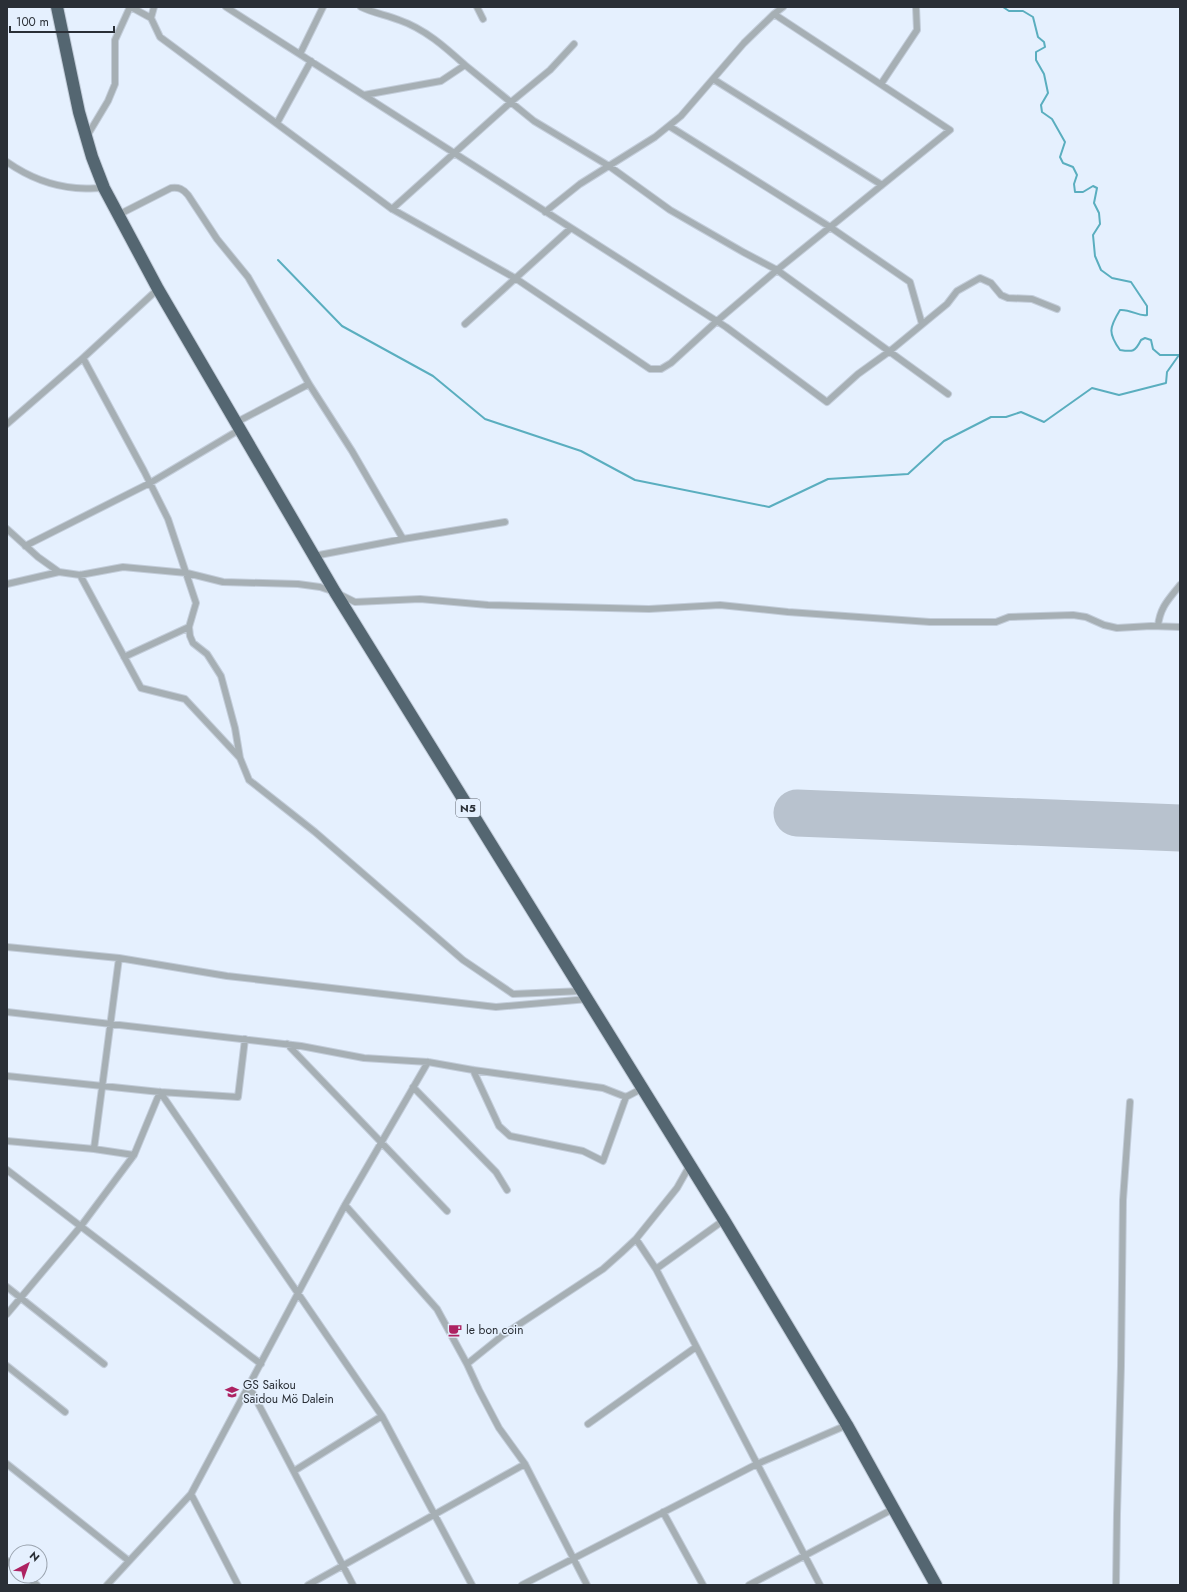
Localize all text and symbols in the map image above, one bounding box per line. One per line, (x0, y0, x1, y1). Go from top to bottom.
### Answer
scale bar (10, 8, 114, 34)
text: 100 m (16, 13, 49, 31)
road number: N5 (456, 799, 480, 817)
place label: le bon coin (466, 1321, 524, 1339)
cafe icon: le bon coin (447, 1322, 463, 1338)
place label: GS Saikou Saidou Mö Dalein (243, 1376, 334, 1408)
school or university icon: GS Saikou Saidou Mö Dalein (224, 1384, 240, 1400)
north arrow (8, 1544, 48, 1584)
text: N (26, 1548, 43, 1565)

